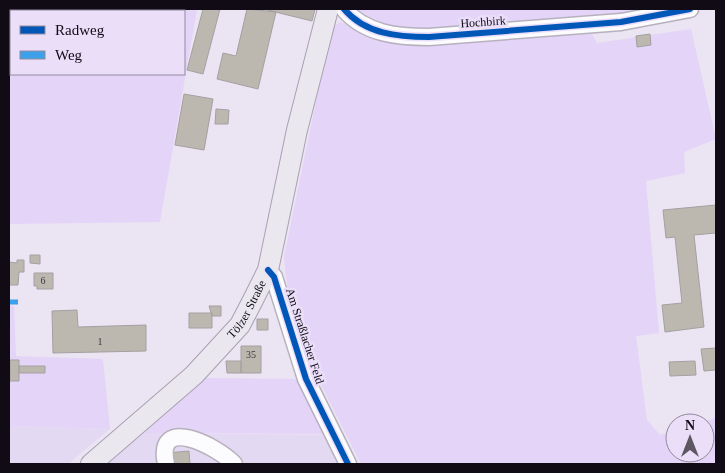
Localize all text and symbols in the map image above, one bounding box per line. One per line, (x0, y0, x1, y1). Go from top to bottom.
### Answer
legend (10, 10, 185, 75)
street label: Hochbirk (460, 13, 506, 31)
text: Radweg (55, 22, 105, 38)
text: Weg (55, 47, 83, 63)
house number: 6 (41, 275, 46, 286)
street label: Tölzer Straße (224, 278, 269, 341)
street label: Am Straßlacher Feld (283, 286, 327, 386)
house number: 1 (98, 336, 103, 347)
house number: 35 (246, 349, 256, 360)
north arrow (665, 413, 715, 463)
text: N (685, 418, 695, 433)

